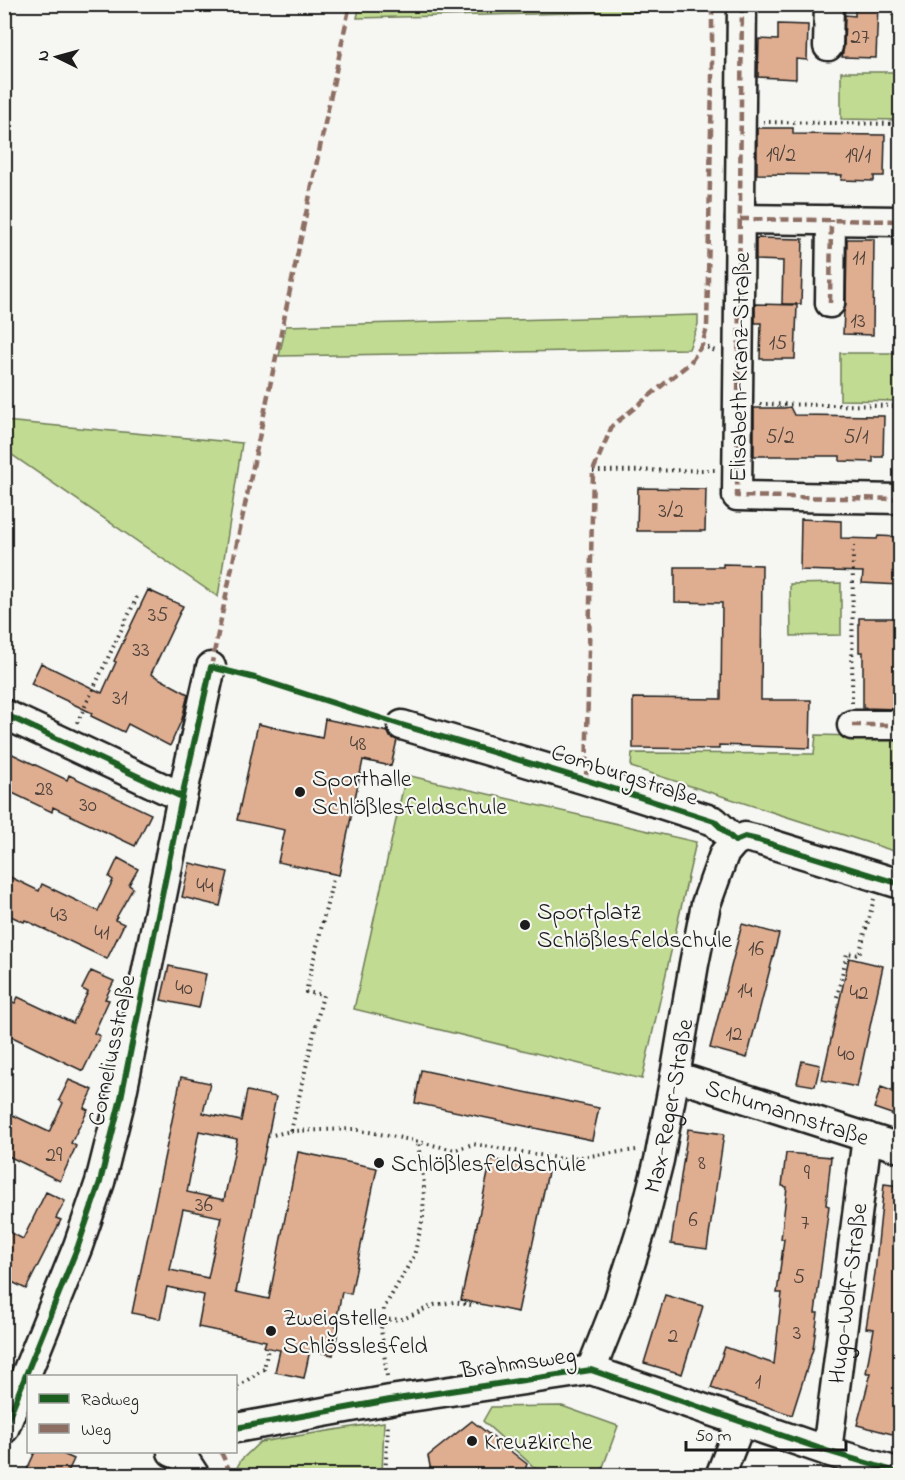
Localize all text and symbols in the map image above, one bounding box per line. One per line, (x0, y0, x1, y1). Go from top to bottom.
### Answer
house number: 27 (850, 23, 870, 53)
north arrow (27, 27, 87, 87)
text: N (32, 49, 56, 62)
house number: 19/2 (766, 141, 796, 171)
house number: 19/1 (845, 142, 871, 172)
house number: 11 (852, 244, 866, 274)
street label: Elisabeth-Kranz-Straße (722, 251, 761, 482)
house number: 13 (850, 307, 866, 337)
house number: 15 (769, 329, 787, 359)
house number: 5/2 (766, 423, 794, 453)
house number: 5/1 (843, 423, 869, 453)
house number: 3/2 (658, 497, 684, 527)
house number: 35 (148, 601, 168, 631)
house number: 33 (132, 636, 150, 666)
house number: 31 (112, 684, 128, 714)
house number: 48 (350, 730, 366, 760)
street label: Comburgstraße (546, 736, 703, 817)
place label: Sporthalle Schlößlesfeldschule (312, 763, 507, 826)
house number: 28 (35, 775, 53, 805)
marker: Sporthalle Schlößlesfeldschule (293, 785, 307, 799)
house number: 30 (79, 791, 97, 821)
house number: 44 (196, 872, 214, 902)
place label: Sportplatz Schlößlesfeldschule (537, 896, 732, 959)
house number: 43 (50, 901, 68, 931)
marker: Sportplatz Schlößlesfeldschule (518, 918, 532, 932)
house number: 41 (94, 919, 110, 949)
house number: 16 (748, 935, 764, 965)
street label: Corneliusstraße (80, 971, 147, 1129)
house number: 40 (175, 974, 193, 1004)
house number: 14 (737, 977, 753, 1007)
house number: 42 (849, 979, 869, 1009)
street label: Max-Reger-Straße (636, 1016, 704, 1197)
house number: 12 (725, 1020, 743, 1050)
house number: 40 (837, 1040, 855, 1070)
street label: Schumannstraße (700, 1072, 873, 1157)
house number: 29 (46, 1141, 63, 1171)
place label: Schlößlesfeldschule (391, 1148, 586, 1183)
house number: 8 (698, 1149, 706, 1179)
marker: Schlößlesfeldschule (372, 1156, 386, 1170)
house number: 9 (804, 1159, 811, 1189)
house number: 36 (195, 1191, 213, 1221)
street label: Hugo-Wolf-Straße (821, 1201, 878, 1386)
house number: 6 (688, 1206, 698, 1236)
house number: 7 (801, 1209, 810, 1239)
house number: 5 (793, 1263, 805, 1293)
place label: Zweigstelle Schlösslesfeld (283, 1302, 428, 1365)
house number: 3 (793, 1319, 801, 1349)
house number: 2 (668, 1322, 678, 1352)
marker: Zweigstelle Schlösslesfeld (264, 1324, 278, 1338)
street label: Brahmsweg (457, 1339, 578, 1390)
house number: 1 (755, 1368, 762, 1398)
legend (27, 1375, 237, 1453)
text: Radweg (81, 1388, 139, 1415)
scale bar (686, 1414, 846, 1452)
text: Weg (81, 1418, 111, 1445)
text: 50 m (695, 1424, 732, 1450)
place label: Kreuzkirche (484, 1426, 593, 1461)
marker: Kreuzkirche (465, 1434, 479, 1448)

